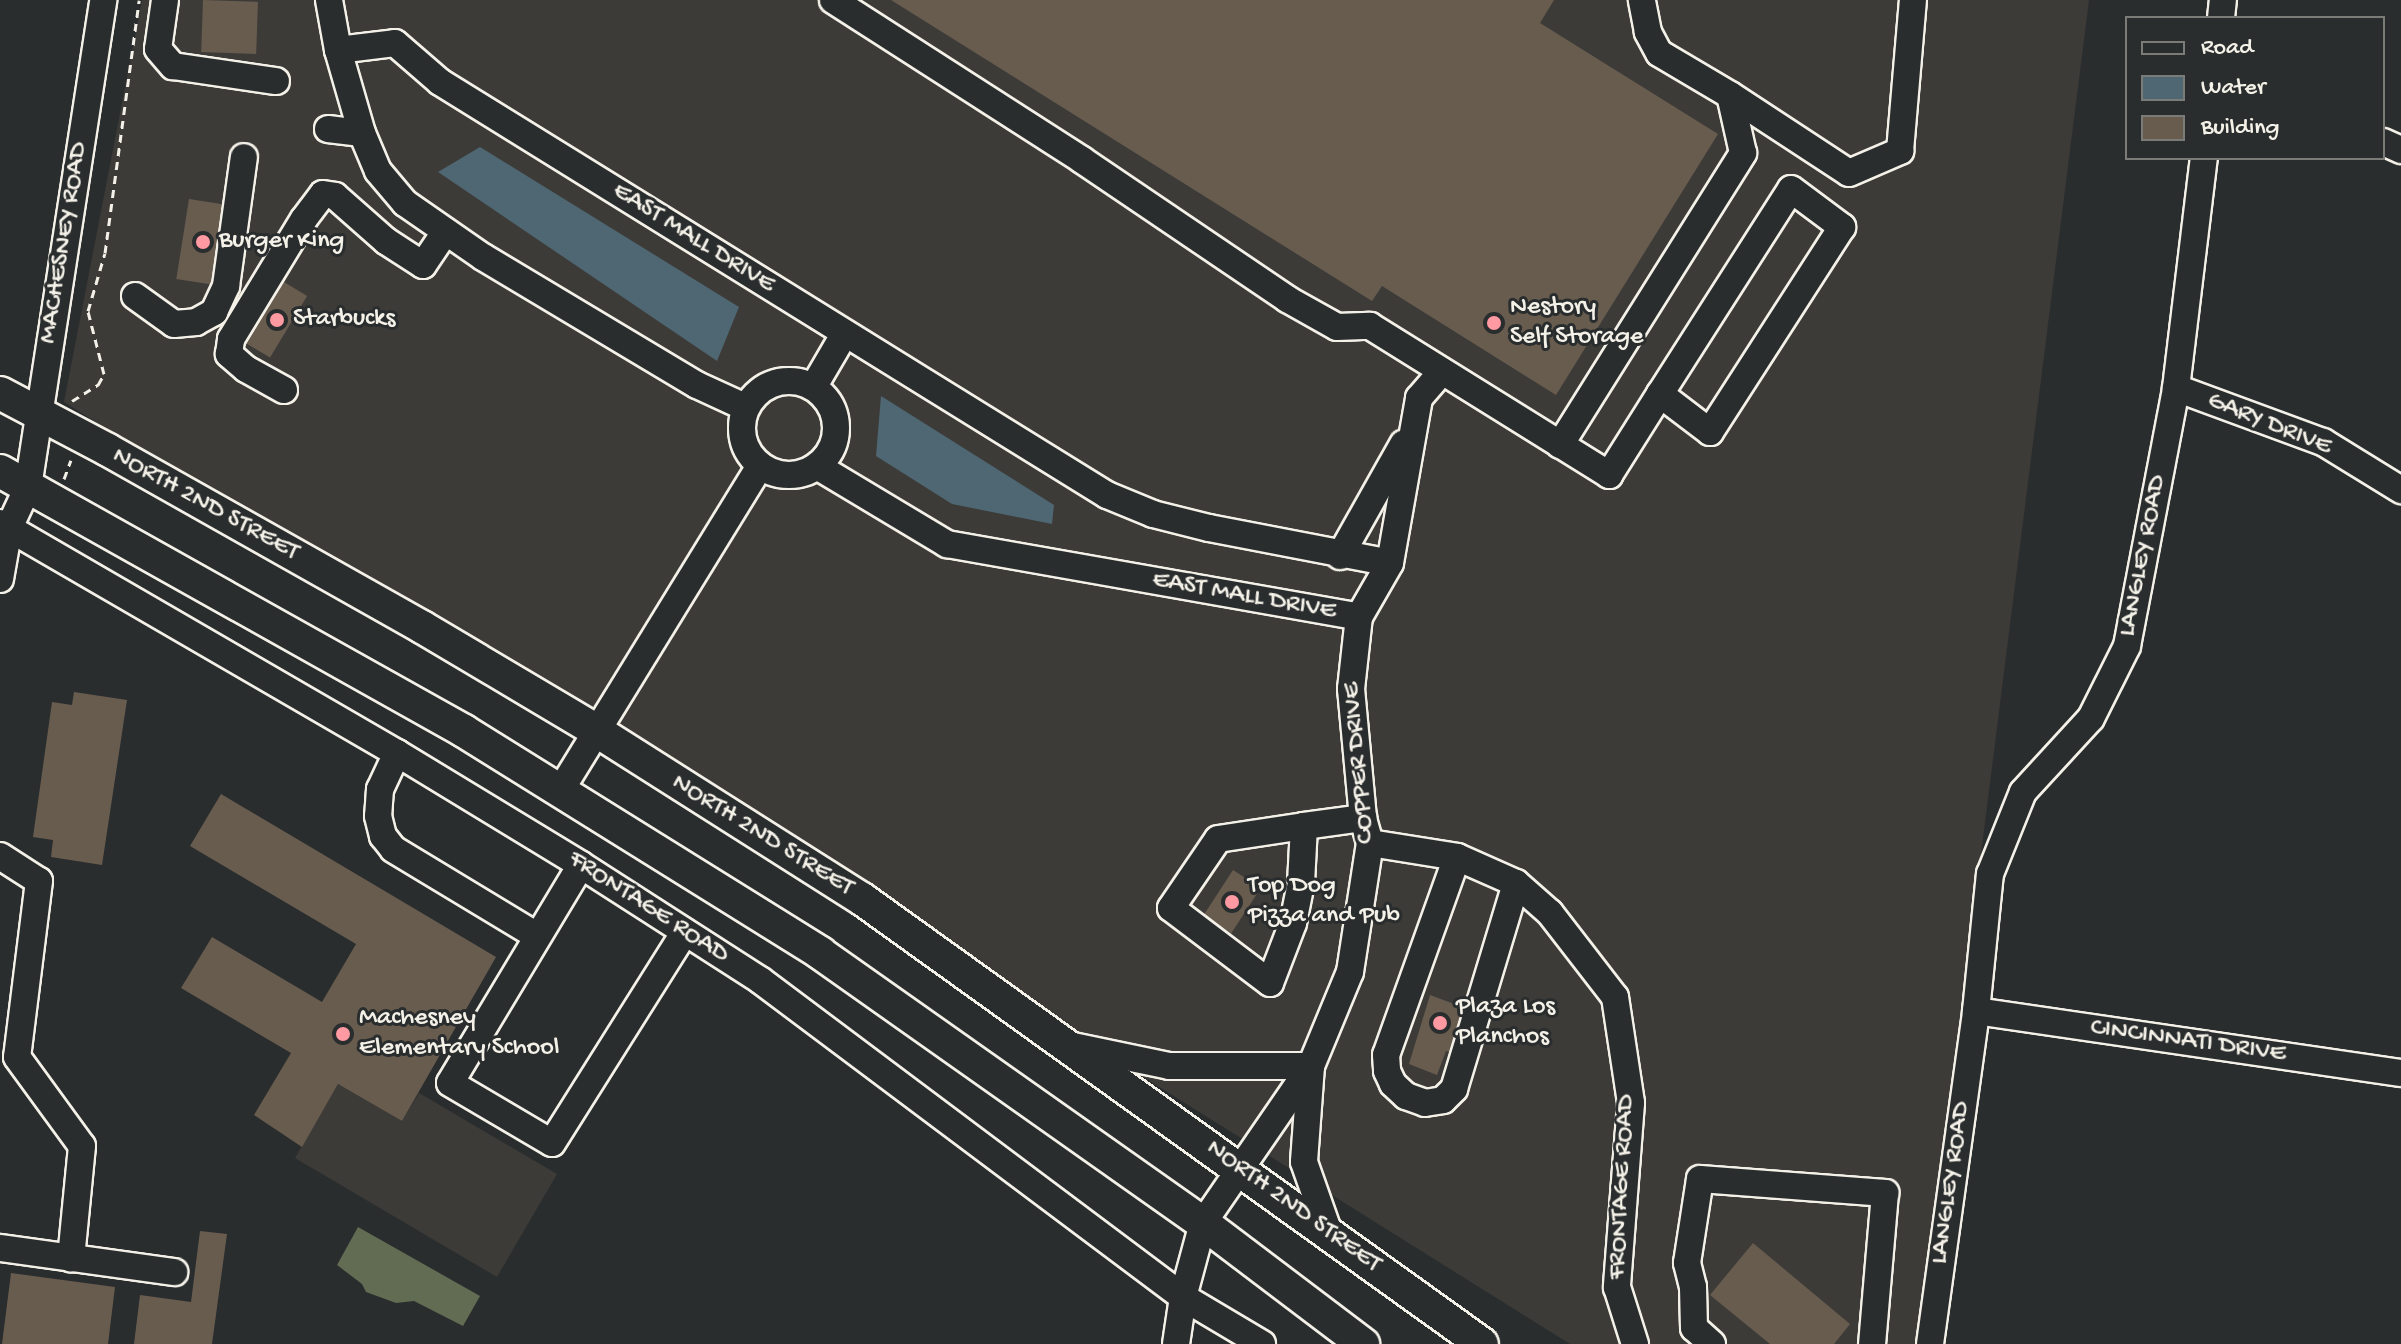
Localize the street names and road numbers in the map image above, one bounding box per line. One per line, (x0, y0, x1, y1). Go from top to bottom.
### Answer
street label: MACHESNEY ROAD (34, 140, 96, 346)
street label: EAST MALL DRIVE (606, 177, 780, 301)
street label: GARY DRIVE (2202, 386, 2336, 464)
street label: NORTH 2ND STREET (106, 441, 304, 569)
street label: LANGLEY ROAD (2113, 473, 2175, 639)
street label: EAST MALL DRIVE (1150, 566, 1338, 628)
street label: COPPER DRIVE (1337, 681, 1383, 845)
street label: NORTH 2ND STREET (665, 768, 859, 904)
street label: FRONTAGE ROAD (562, 844, 734, 972)
street label: CINCINNATI DRIVE (2088, 1013, 2288, 1071)
street label: FRONTAGE ROAD (1603, 1094, 1643, 1280)
street label: LANGLEY ROAD (1925, 1100, 1979, 1266)
street label: NORTH 2ND STREET (1200, 1133, 1386, 1281)

